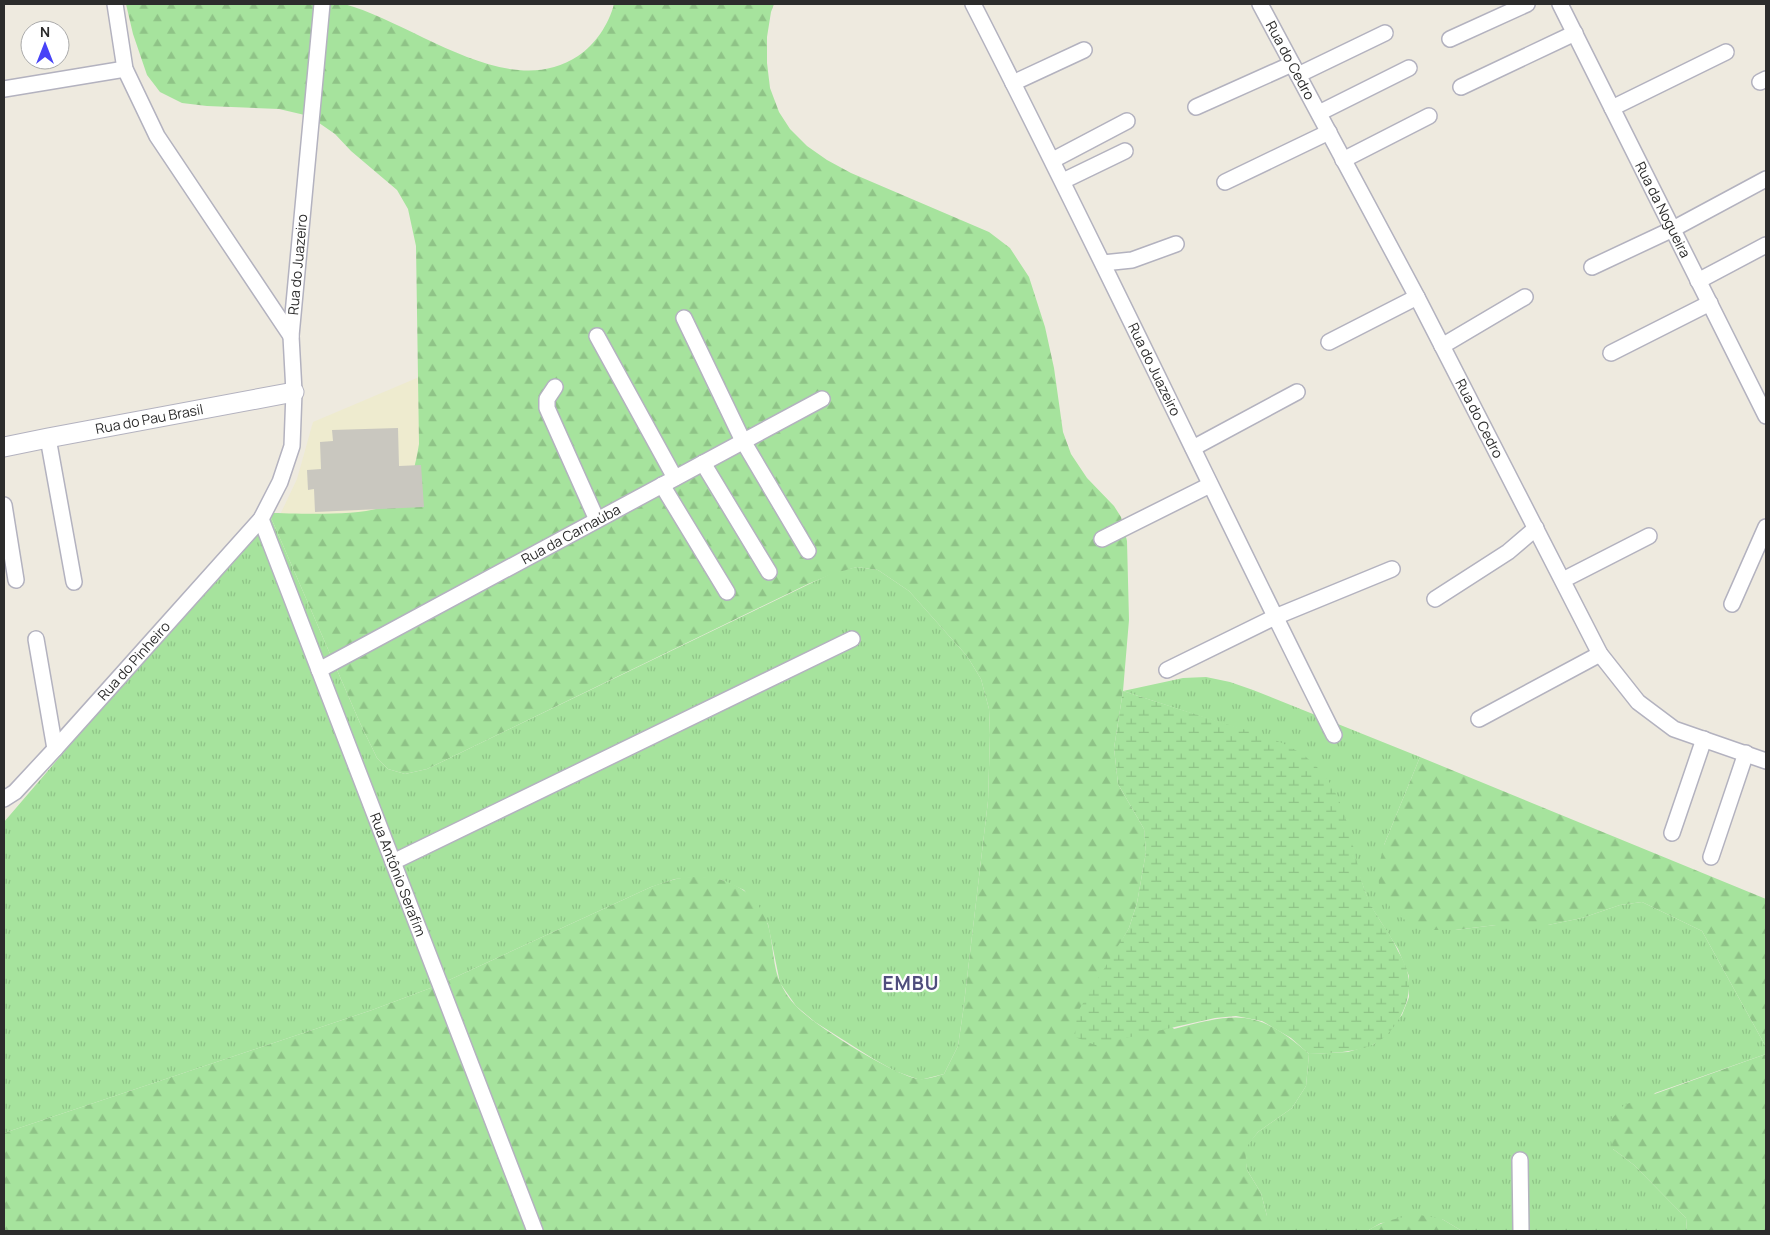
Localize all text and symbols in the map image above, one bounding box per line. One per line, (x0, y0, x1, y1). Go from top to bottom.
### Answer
street label: Rua do Cedro (1262, 17, 1320, 103)
north arrow (20, 20, 70, 70)
text: N (40, 22, 50, 41)
street label: Rua da Nogueira (1631, 158, 1695, 261)
street label: Rua do Juazeiro (283, 213, 311, 316)
street label: Rua do Juazeiro (1124, 320, 1186, 419)
street label: Rua do Cedro (1451, 375, 1508, 461)
street label: Rua do Pau Brasil (94, 399, 205, 438)
street label: Rua da Carnaúba (518, 499, 623, 568)
street label: Rua do Pinheiro (93, 617, 174, 704)
street label: Rua Antônio Serafim (366, 810, 431, 939)
district label: EMBU (882, 970, 940, 996)

